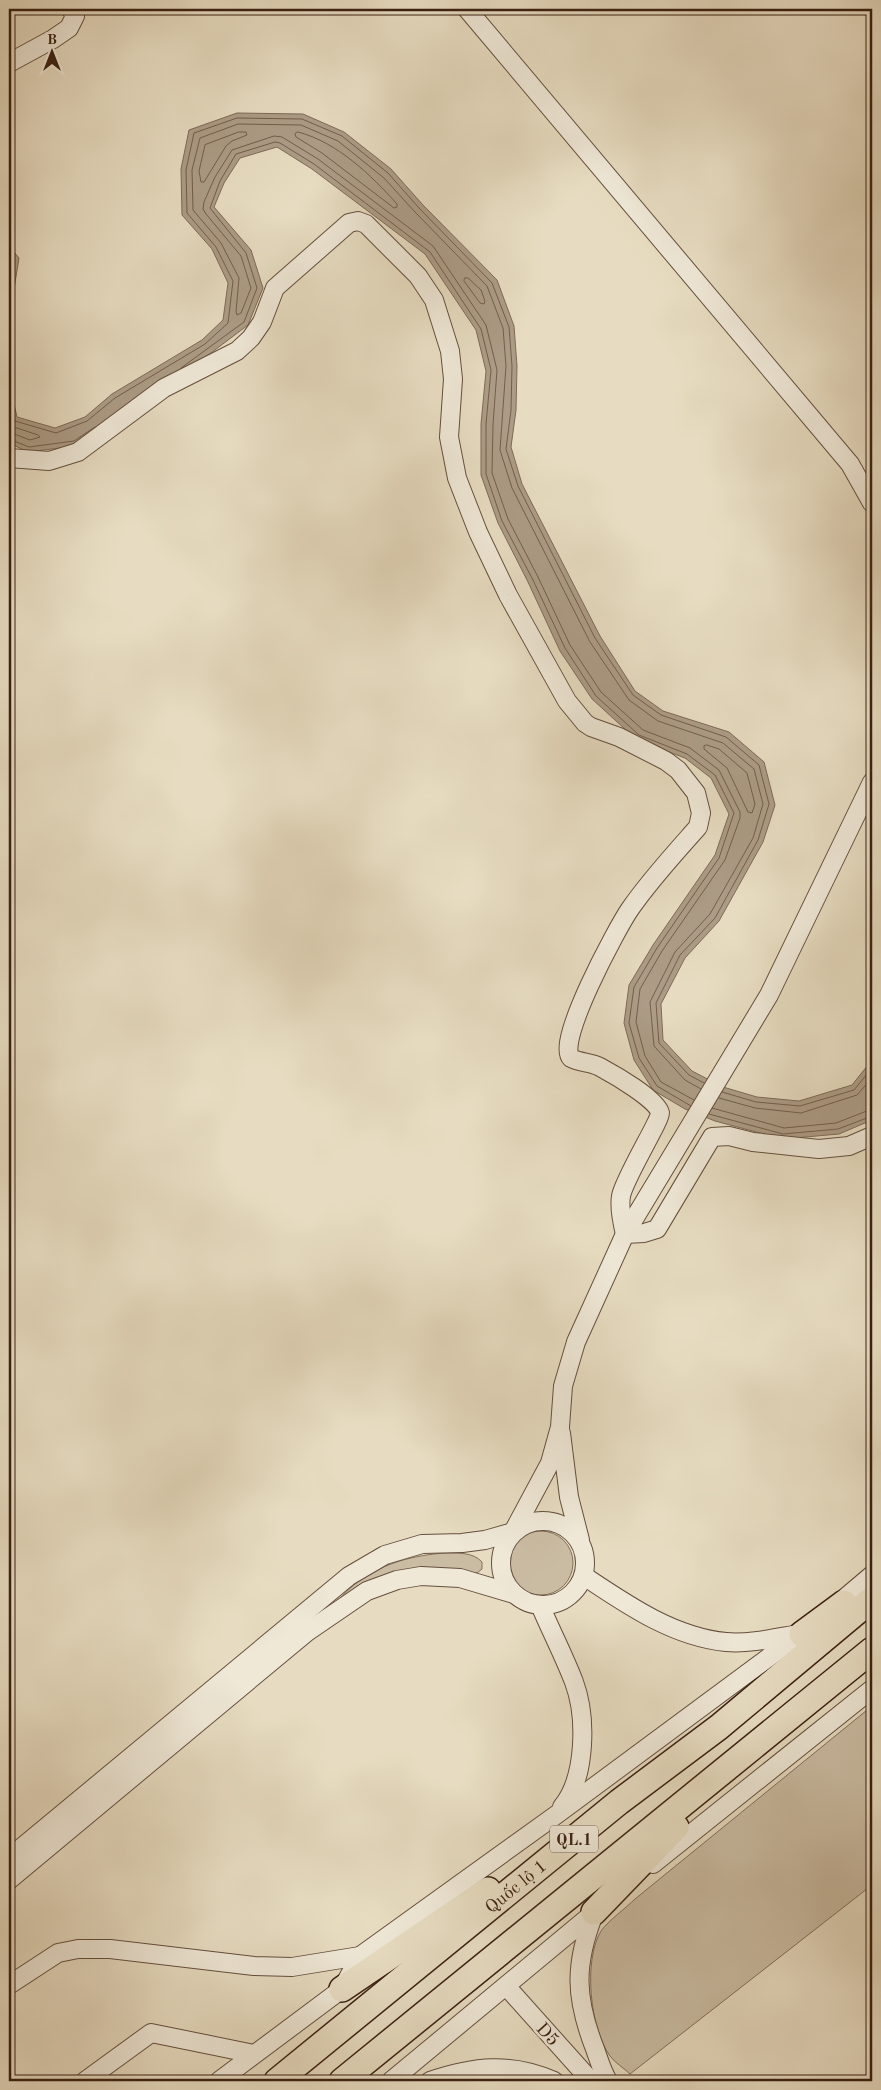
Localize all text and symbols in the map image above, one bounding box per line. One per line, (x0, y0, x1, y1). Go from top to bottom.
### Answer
north arrow (28, 28, 78, 78)
text: B (47, 33, 57, 47)
road number: QL.1 (550, 1826, 598, 1852)
street label: Quốc lộ 1 (482, 1857, 550, 1917)
street label: D5 (532, 2020, 562, 2050)

